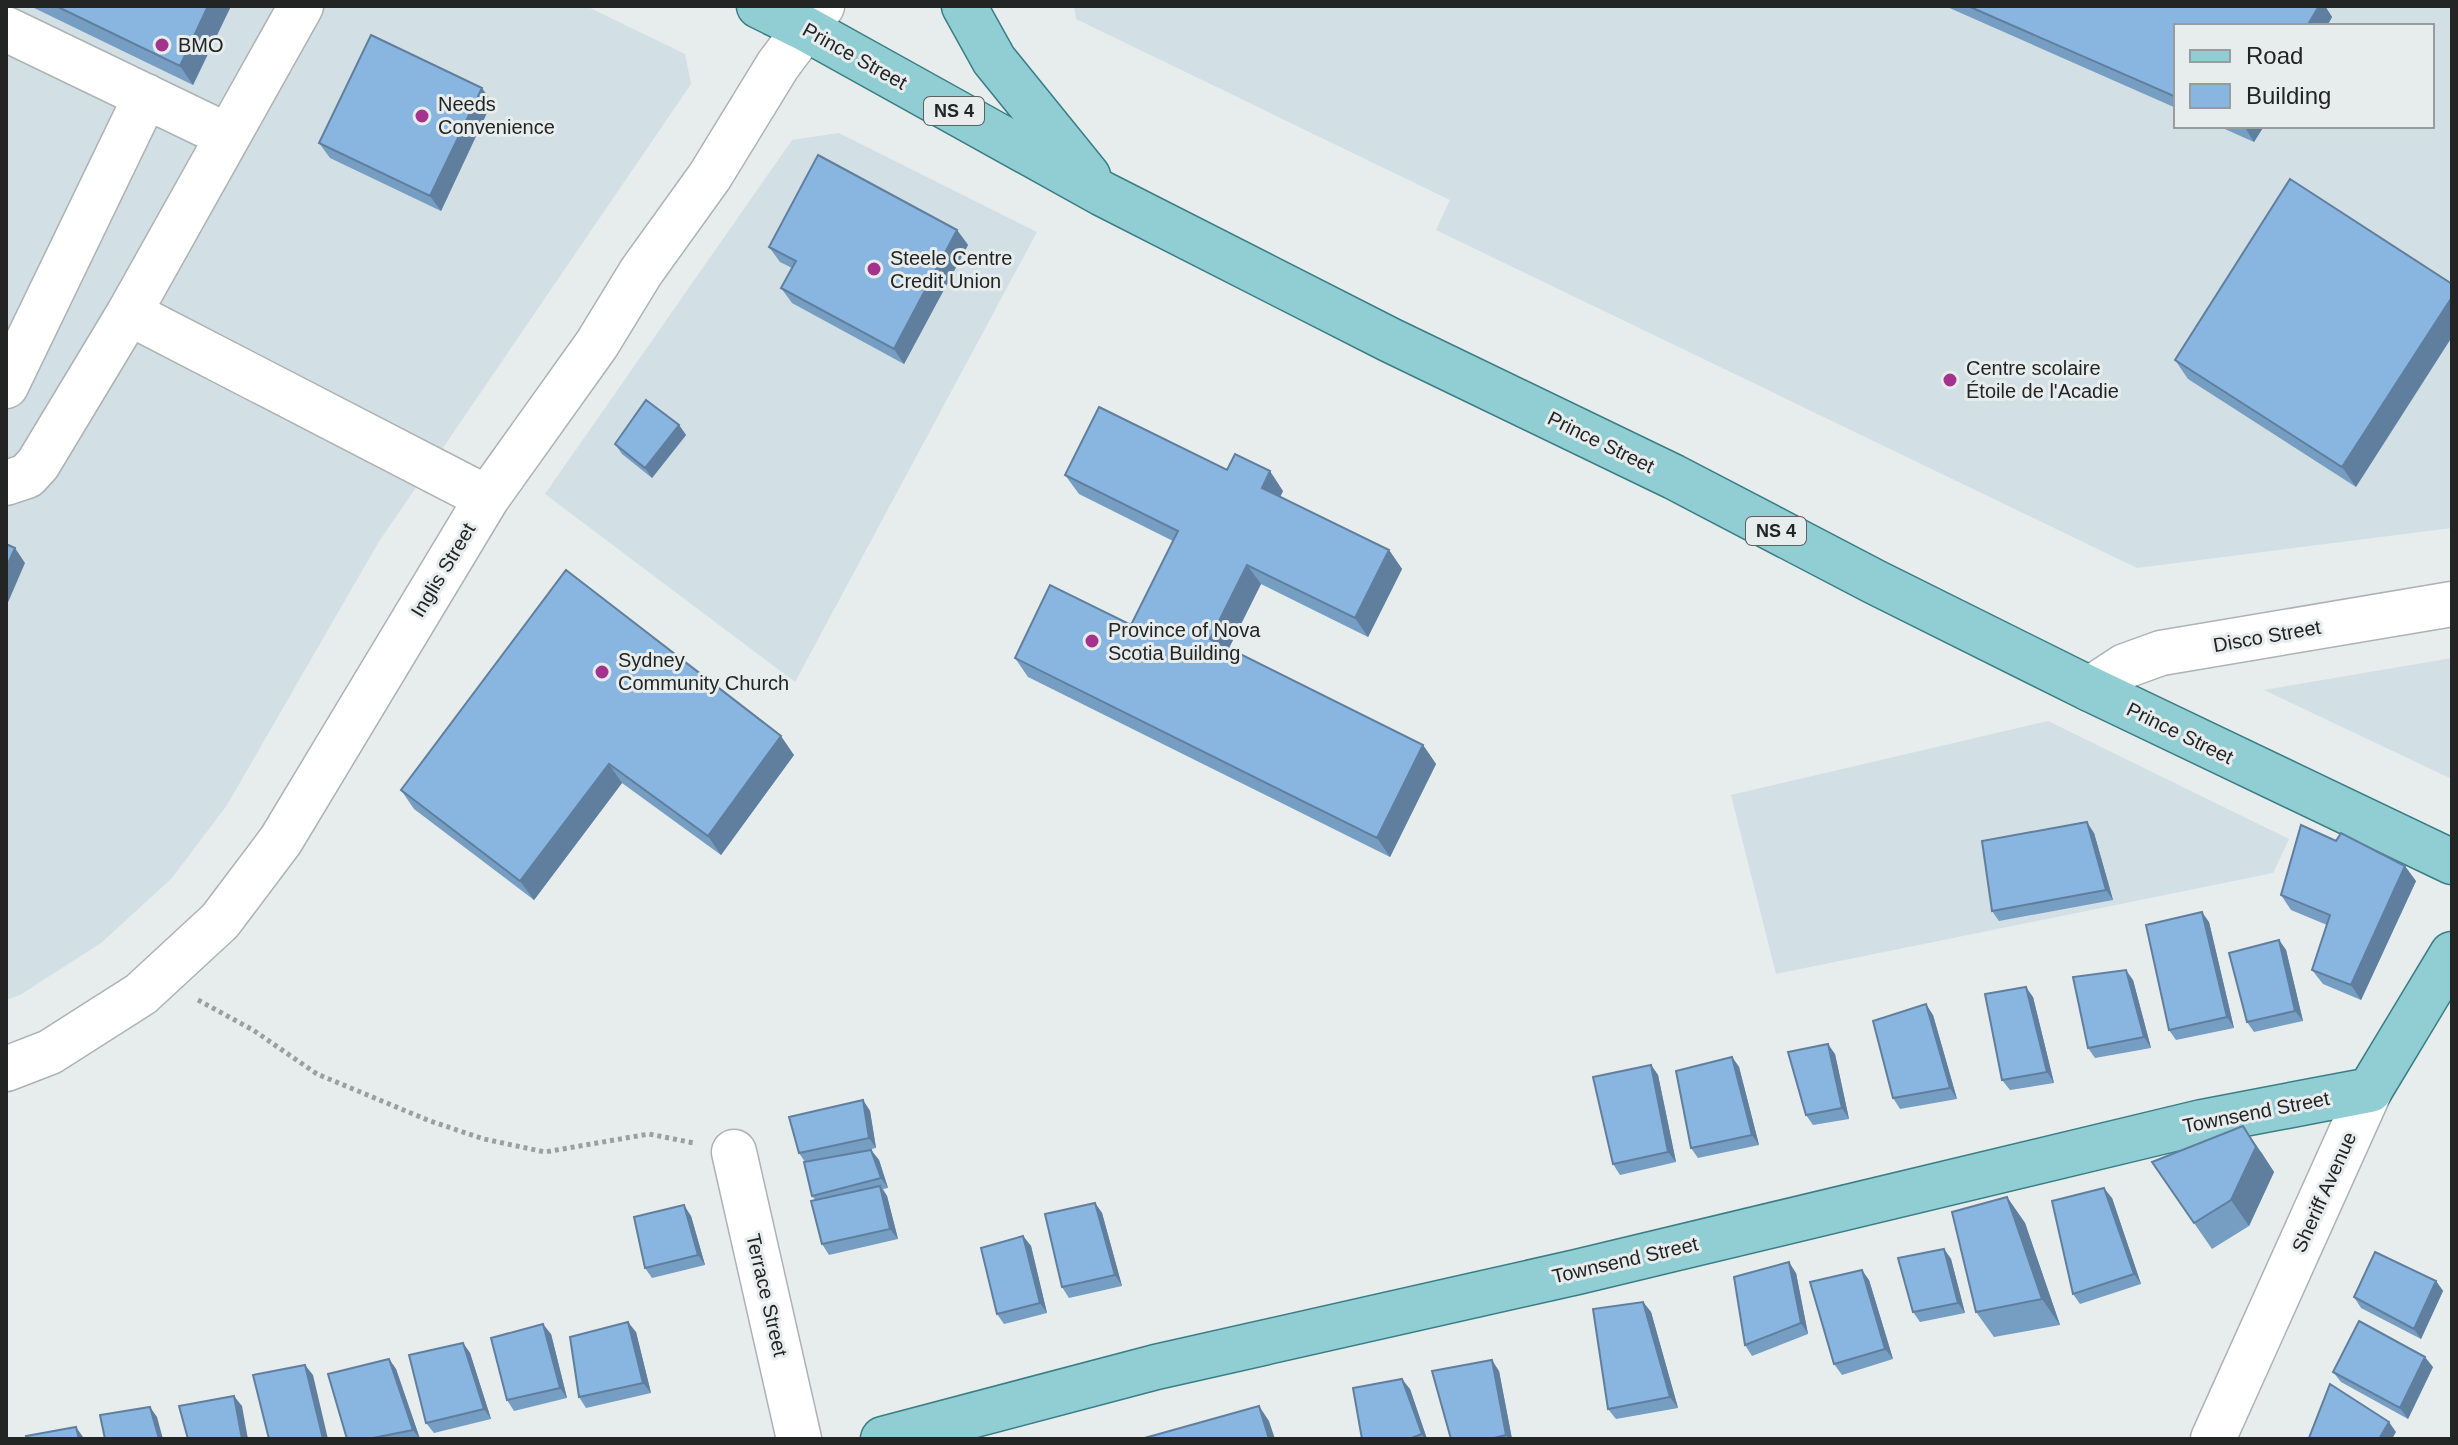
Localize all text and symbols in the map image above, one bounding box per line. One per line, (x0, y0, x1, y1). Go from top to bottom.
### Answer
street label: Prince Street (799, 18, 911, 94)
legend (2174, 24, 2434, 128)
place label: BMO (178, 34, 224, 56)
marker: BMO (153, 36, 171, 54)
text: Road (2246, 42, 2303, 69)
text: Building (2246, 82, 2331, 109)
place label: Needs Convenience (438, 93, 555, 138)
road number: NS 4 (924, 97, 984, 125)
marker: Needs Convenience (413, 107, 431, 125)
place label: Steele Centre Credit Union (890, 247, 1012, 292)
marker: Steele Centre Credit Union (865, 260, 883, 278)
place label: Centre scolaire Étoile de l'Acadie (1966, 357, 2119, 402)
marker: Centre scolaire Étoile de l'Acadie (1941, 371, 1959, 389)
street label: Prince Street (1544, 407, 1658, 477)
road number: NS 4 (1746, 517, 1806, 545)
street label: Inglis Street (406, 519, 480, 621)
street label: Disco Street (2211, 616, 2323, 656)
place label: Province of Nova Scotia Building (1108, 619, 1261, 664)
marker: Province of Nova Scotia Building (1083, 632, 1101, 650)
place label: Sydney Community Church (618, 649, 789, 694)
marker: Sydney Community Church (593, 663, 611, 681)
street label: Prince Street (2123, 698, 2237, 768)
street label: Townsend Street (2181, 1087, 2332, 1137)
street label: Sheriff Avenue (2288, 1128, 2360, 1256)
street label: Terrace Street (742, 1231, 792, 1359)
street label: Townsend Street (1550, 1232, 1700, 1287)

